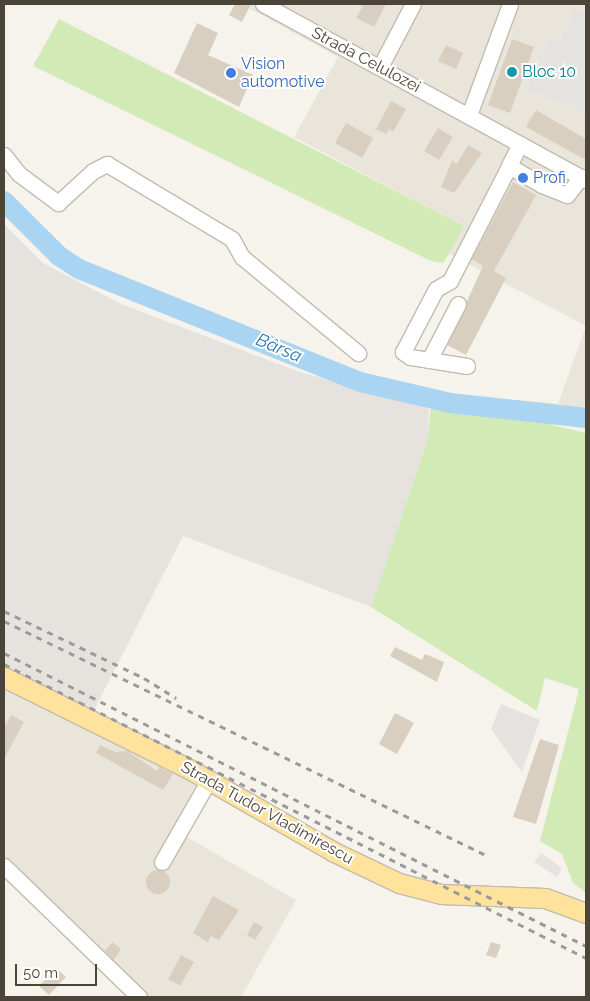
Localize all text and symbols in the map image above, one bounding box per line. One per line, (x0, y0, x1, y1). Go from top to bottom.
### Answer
street label: Strada Celulozei (308, 23, 424, 97)
place label: Vision automotive (241, 54, 325, 92)
place label: Bloc 10 (522, 62, 576, 82)
marker: Bloc 10 (506, 66, 518, 78)
marker: Vision automotive (225, 67, 237, 79)
place label: Profi (533, 168, 566, 188)
marker: Profi (517, 172, 529, 184)
water label: Bârsa (253, 329, 305, 367)
street label: Strada Tudor Vladimirescu (177, 757, 357, 869)
scale bar (18, 954, 100, 986)
text: 50 m (23, 964, 58, 982)

